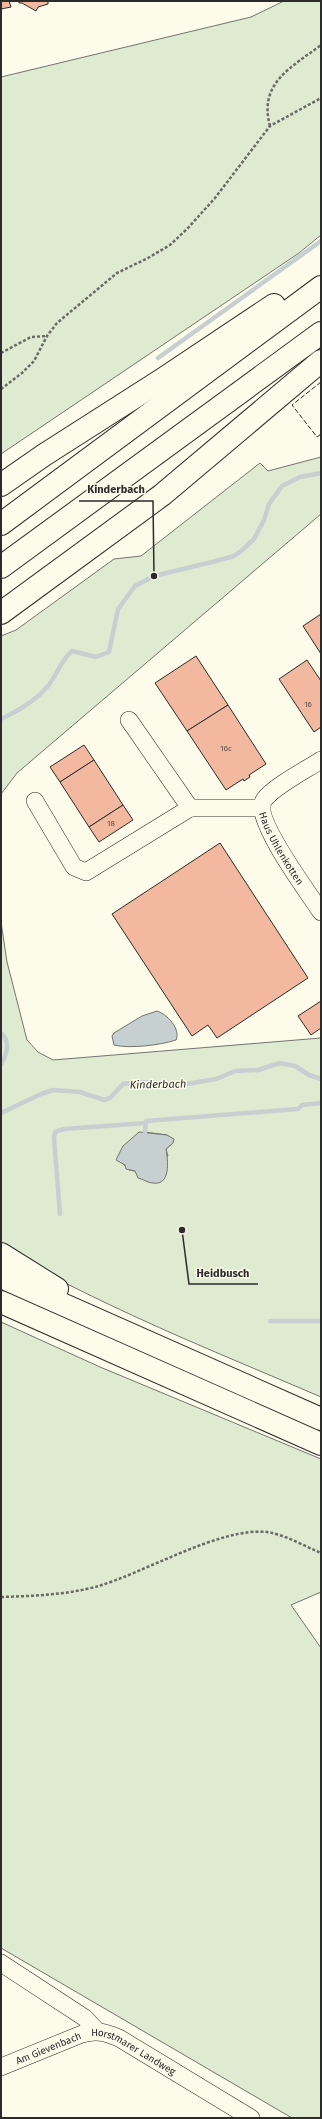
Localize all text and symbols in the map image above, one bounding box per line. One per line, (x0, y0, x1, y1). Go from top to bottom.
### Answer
callout: Kinderbach (79, 478, 153, 501)
text: Kinderbach (87, 483, 145, 496)
house number: 16 (304, 700, 312, 709)
house number: 16c (220, 744, 232, 753)
street label: Haus Uhlenkotten (256, 811, 306, 888)
house number: 18 (107, 819, 116, 828)
water label: Kinderbach (130, 1078, 186, 1091)
callout: Heidbusch (189, 1261, 258, 1284)
text: Heidbusch (197, 1267, 249, 1280)
street label: Horstmarer Landweg (91, 2027, 178, 2078)
street label: Am Gievenbach (14, 2030, 83, 2067)

